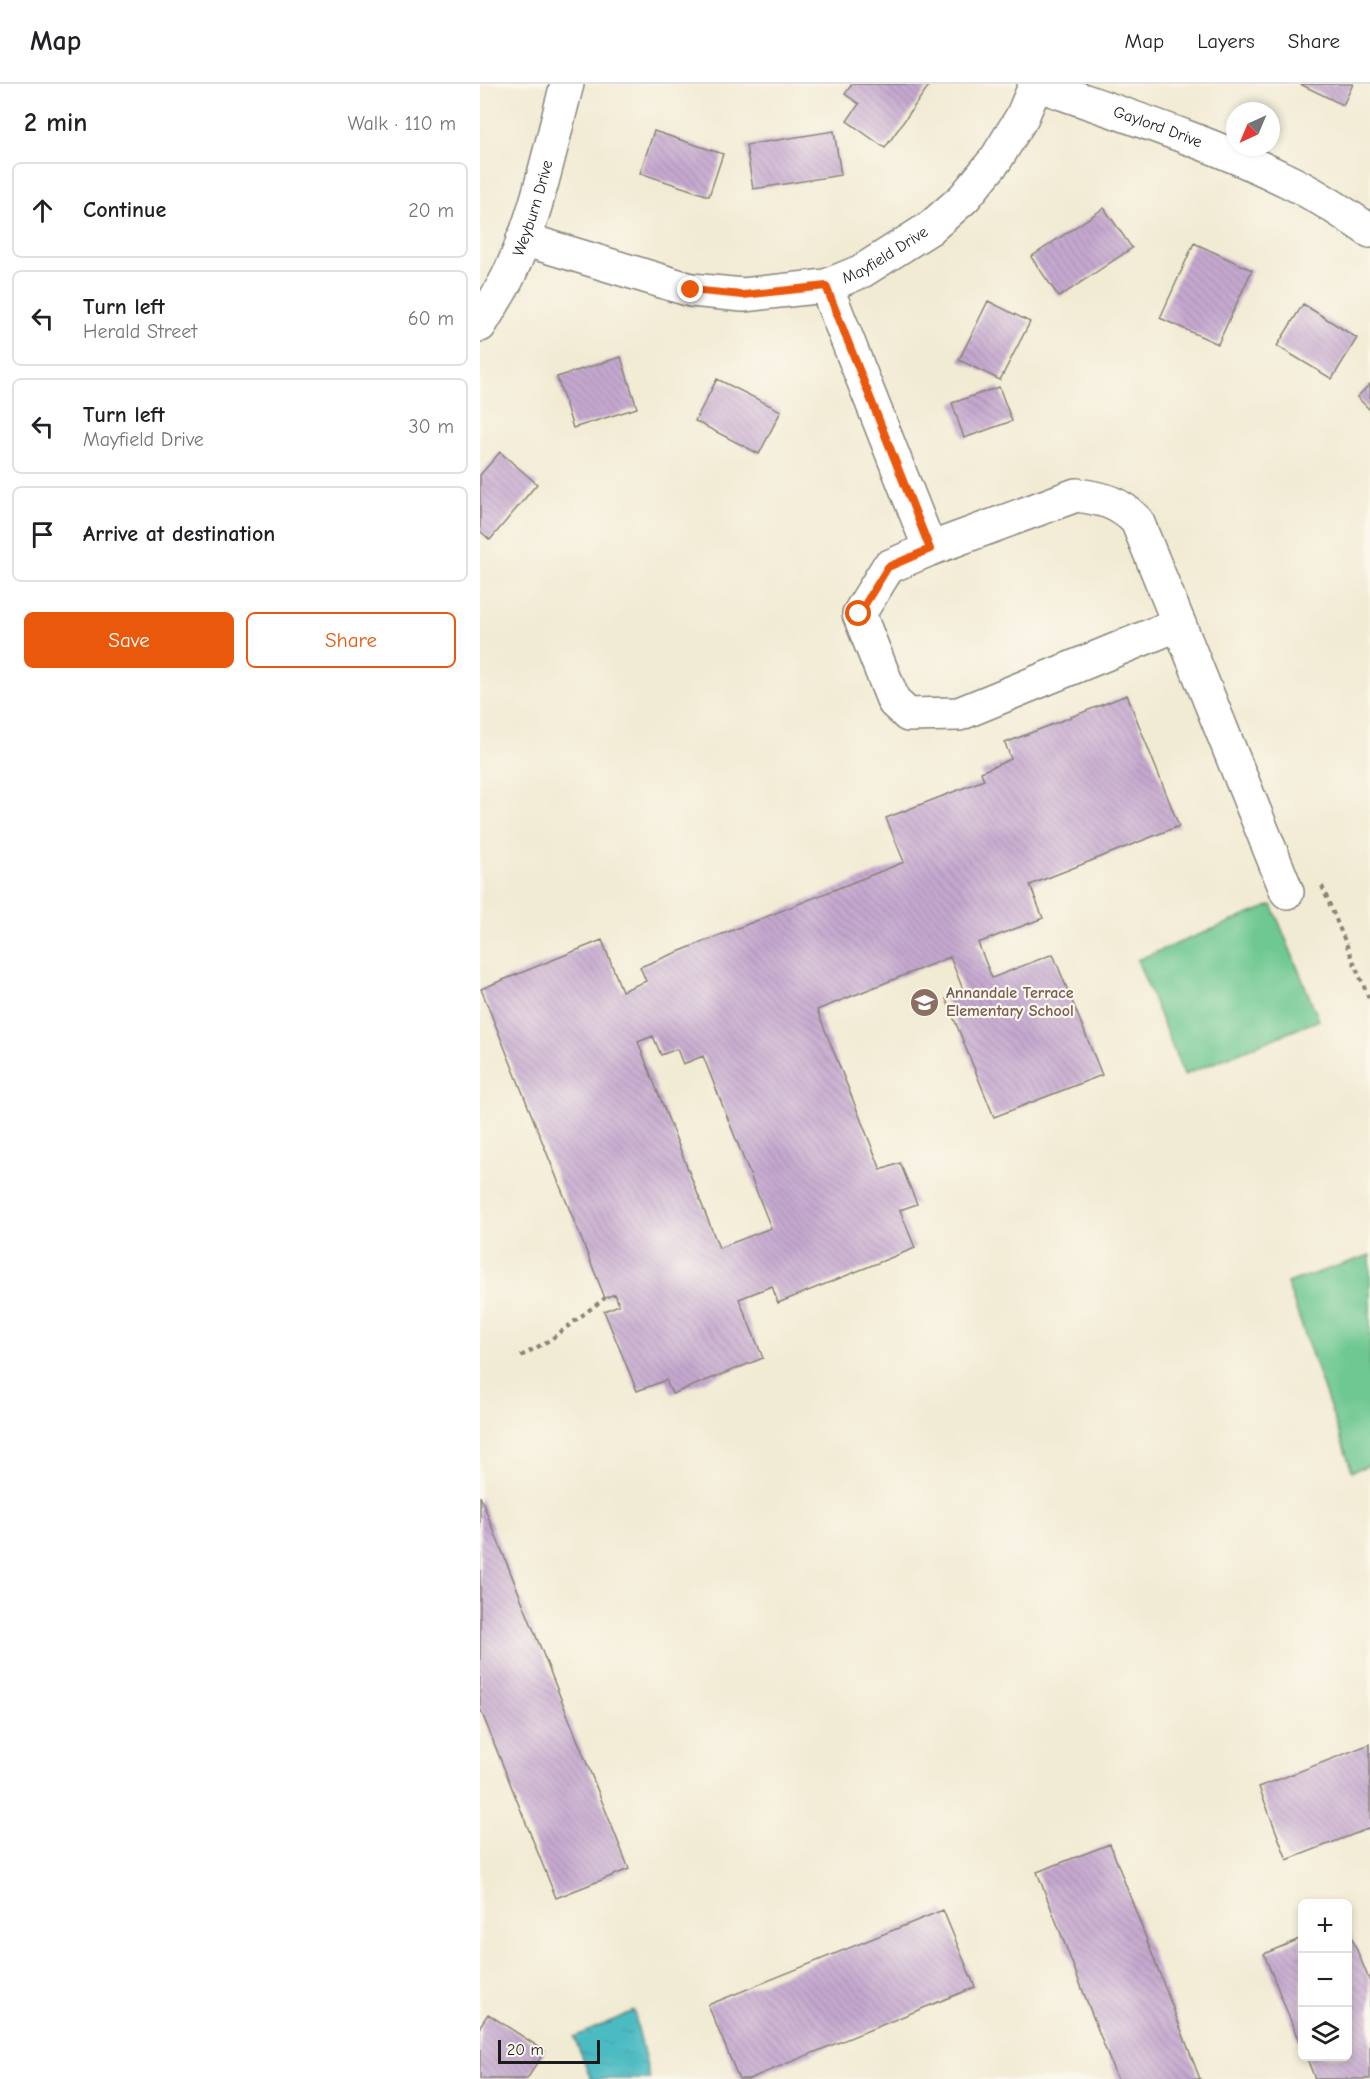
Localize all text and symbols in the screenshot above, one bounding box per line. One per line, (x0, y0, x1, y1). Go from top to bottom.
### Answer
text: Map (30, 25, 81, 57)
text: Map (1125, 29, 1164, 53)
text: Layers (1197, 29, 1255, 53)
text: Share (1288, 29, 1340, 53)
north arrow (1226, 102, 1280, 156)
street label: Gaylord Drive (1111, 103, 1205, 151)
text: 2 min (24, 108, 87, 138)
text: Walk · 110 m (348, 112, 456, 135)
street label: Weyburn Drive (509, 158, 556, 259)
icon: ahead (26, 194, 59, 227)
text: Continue (83, 197, 166, 223)
text: 20 m (408, 199, 454, 222)
street label: Mayfield Drive (839, 223, 931, 287)
route end (677, 276, 703, 302)
text: Turn left (83, 294, 165, 320)
icon: left (26, 302, 59, 335)
text: 60 m (408, 307, 454, 330)
text: Herald Street (83, 320, 197, 343)
text: Turn left (83, 402, 165, 428)
icon: left (26, 410, 59, 443)
text: 30 m (408, 415, 454, 438)
text: Mayfield Drive (83, 428, 204, 451)
icon: arrive (26, 518, 59, 551)
text: Arrive at destination (83, 521, 275, 547)
route start (845, 600, 871, 626)
button: Save (24, 612, 234, 668)
button: Share (246, 612, 456, 668)
place label: Annandale Terrace Elementary School (946, 984, 1074, 1020)
school or university icon: Annandale Terrace Elementary School (909, 986, 941, 1018)
map controls (1298, 1899, 1352, 2061)
button: + (1298, 1899, 1352, 1953)
button: − (1298, 1953, 1352, 2007)
button: layers (1298, 2007, 1352, 2061)
scale bar (498, 2037, 600, 2064)
text: 20 m (507, 2041, 544, 2059)

